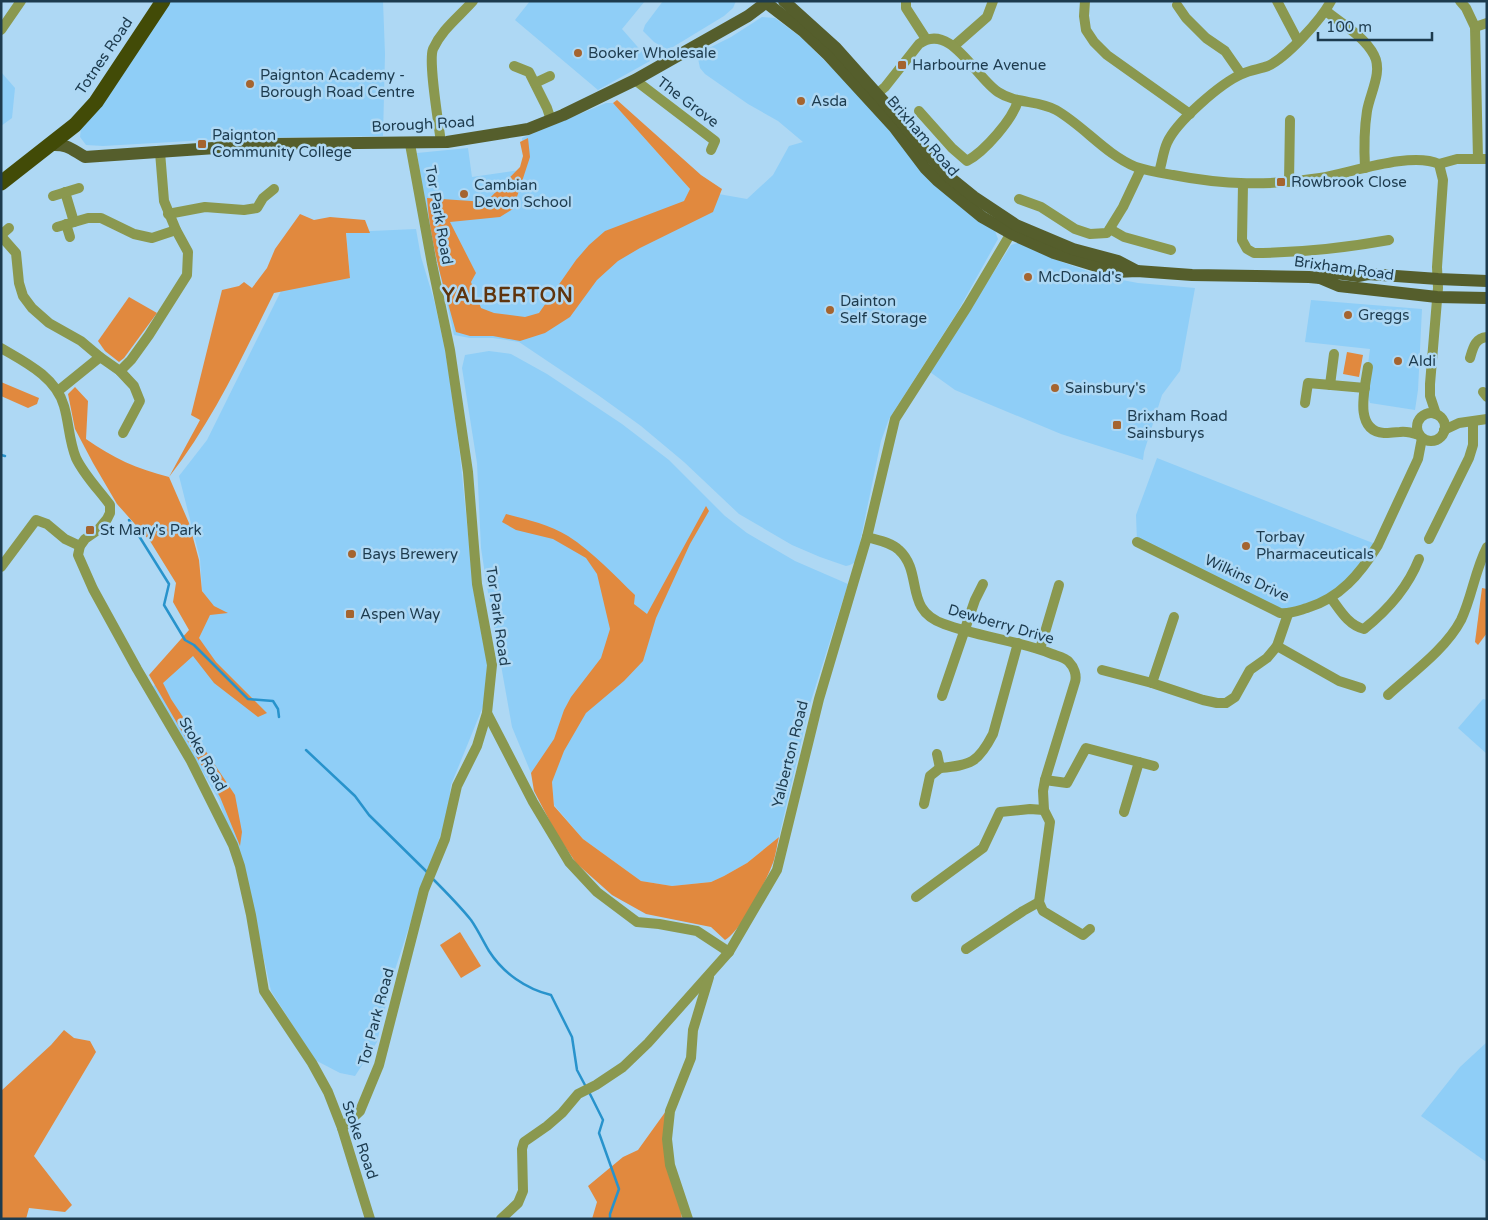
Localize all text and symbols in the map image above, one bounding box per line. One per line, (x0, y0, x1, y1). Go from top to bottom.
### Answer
scale bar (1318, 10, 1432, 42)
street label: Totnes Road (72, 14, 136, 98)
text: 100 m (1326, 18, 1372, 36)
place label: Booker Wholesale (588, 44, 716, 62)
marker: Booker Wholesale (572, 47, 584, 59)
place label: Harbourne Avenue (912, 56, 1046, 74)
marker: Harbourne Avenue (896, 59, 908, 71)
place label: Paignton Academy - Borough Road Centre (260, 66, 415, 101)
street label: The Grove (654, 73, 722, 131)
marker: Paignton Academy - Borough Road Centre (244, 78, 256, 90)
place label: Asda (811, 92, 847, 110)
street label: Brixham Road (883, 92, 963, 180)
marker: Asda (795, 95, 807, 107)
street label: Borough Road (371, 112, 475, 136)
place label: Paignton Community College (212, 126, 352, 161)
marker: Paignton Community College (196, 138, 208, 150)
street label: Tor Park Road (421, 164, 457, 266)
place label: Rowbrook Close (1291, 173, 1407, 191)
place label: Cambian Devon School (474, 176, 572, 211)
marker: Rowbrook Close (1275, 176, 1287, 188)
marker: Cambian Devon School (458, 188, 470, 200)
street label: Brixham Road (1293, 252, 1395, 284)
place label: McDonald's (1038, 268, 1122, 286)
marker: McDonald's (1022, 271, 1034, 283)
district label: YALBERTON (442, 284, 574, 308)
place label: Dainton Self Storage (840, 292, 927, 327)
marker: Dainton Self Storage (824, 304, 836, 316)
place label: Greggs (1358, 306, 1410, 324)
marker: Greggs (1342, 309, 1354, 321)
place label: Aldi (1408, 352, 1436, 370)
marker: Aldi (1392, 355, 1404, 367)
place label: Sainsbury's (1065, 379, 1146, 397)
marker: Sainsbury's (1049, 382, 1061, 394)
place label: Brixham Road Sainsburys (1127, 407, 1228, 442)
marker: Brixham Road Sainsburys (1111, 419, 1123, 431)
place label: St Mary's Park (100, 521, 202, 539)
marker: St Mary's Park (84, 524, 96, 536)
place label: Torbay Pharmaceuticals (1256, 528, 1374, 563)
marker: Torbay Pharmaceuticals (1240, 540, 1252, 552)
place label: Bays Brewery (362, 545, 458, 563)
marker: Bays Brewery (346, 548, 358, 560)
street label: Wilkins Drive (1202, 550, 1292, 606)
street label: Tor Park Road (482, 565, 514, 667)
street label: Dewberry Drive (946, 600, 1056, 648)
place label: Aspen Way (360, 605, 440, 623)
marker: Aspen Way (344, 608, 356, 620)
street label: Yalberton Road (768, 699, 812, 809)
street label: Stoke Road (175, 714, 231, 794)
street label: Tor Park Road (354, 966, 398, 1068)
street label: Stoke Road (338, 1098, 382, 1182)

